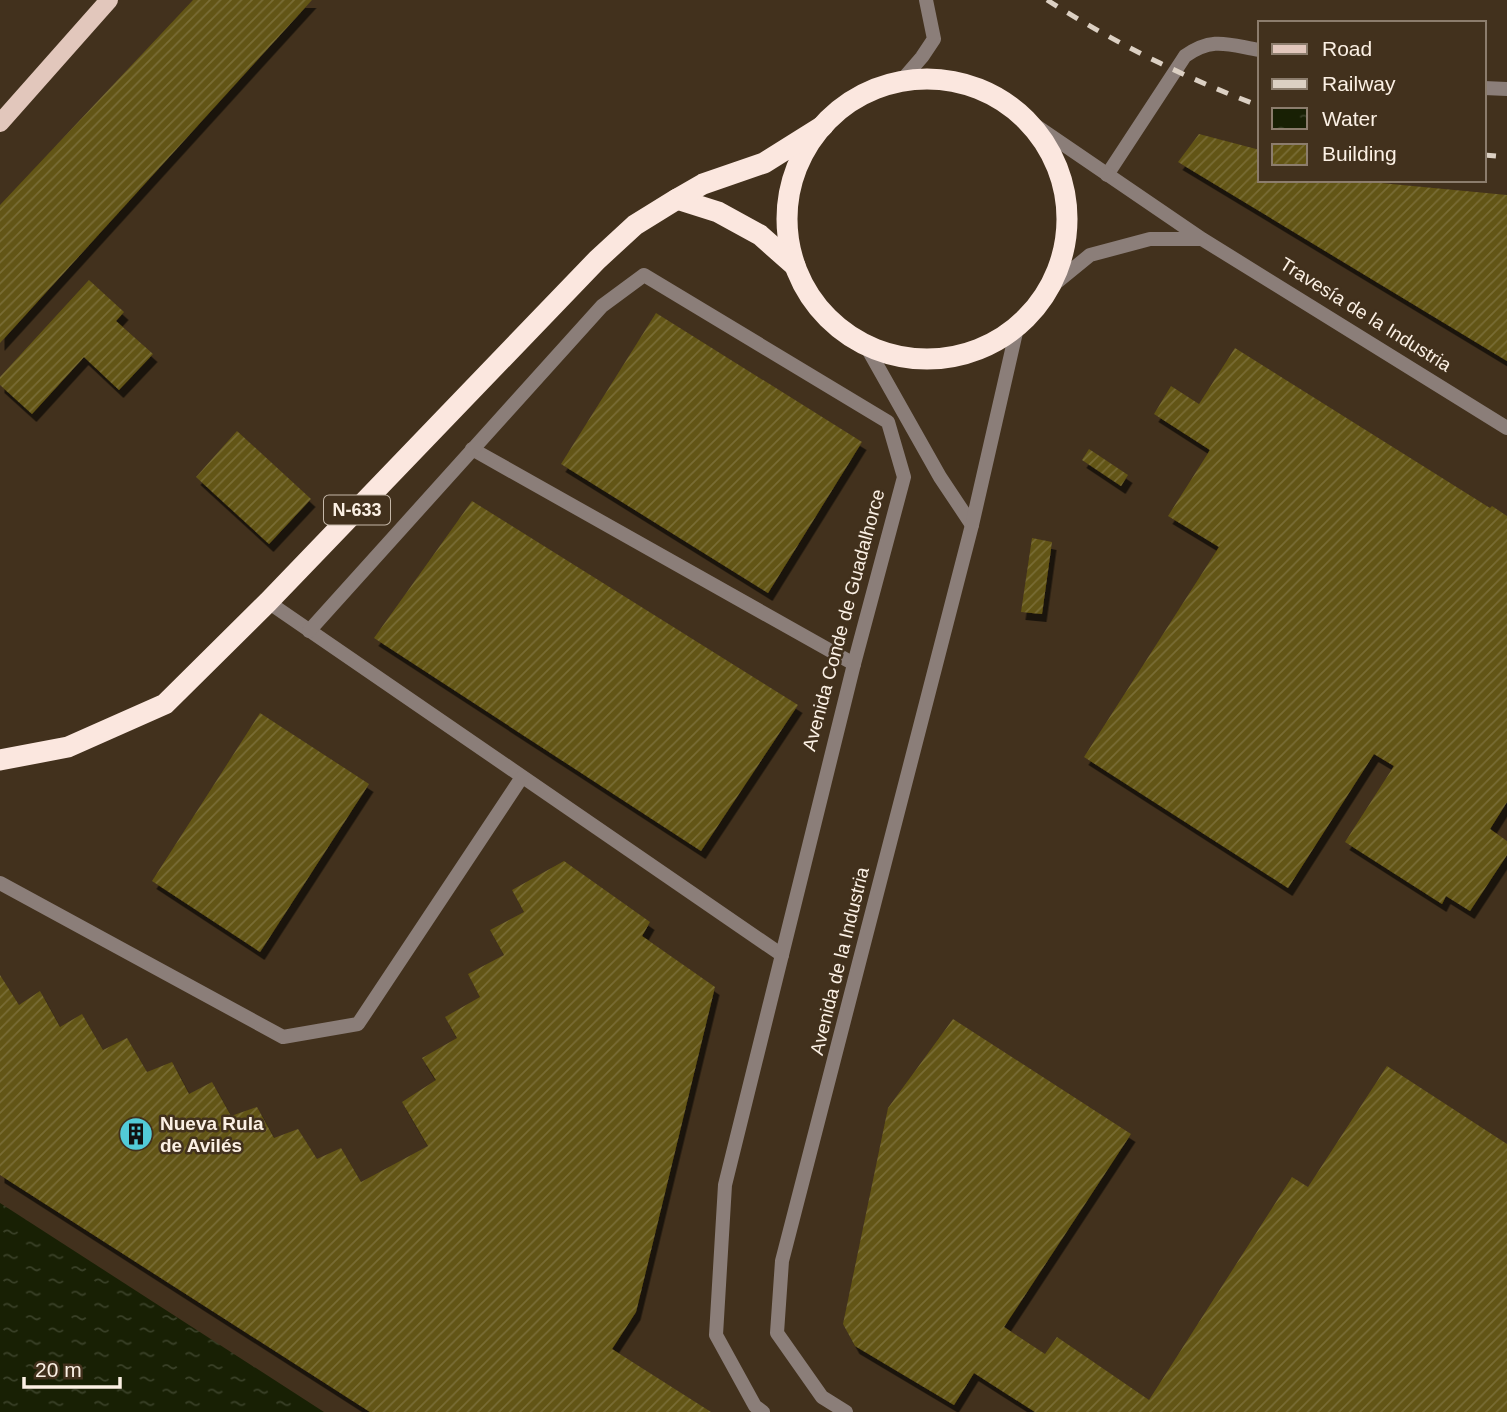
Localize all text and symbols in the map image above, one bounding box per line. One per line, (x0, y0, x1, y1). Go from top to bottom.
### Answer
legend (1258, 21, 1486, 182)
text: Road (1322, 37, 1372, 60)
text: Railway (1322, 72, 1396, 95)
text: Water (1322, 107, 1377, 130)
text: Building (1322, 142, 1397, 165)
street label: Travesía de la Industria (1276, 253, 1456, 376)
street label: Avenida Conde de Guadalhorce (798, 487, 889, 753)
road number: N-633 (324, 496, 390, 524)
street label: Avenida de la Industria (806, 865, 873, 1057)
place label: Nueva Rula de Avilés (160, 1113, 264, 1156)
building icon: Nueva Rula de Avilés (117, 1115, 155, 1153)
scale bar (24, 1346, 121, 1390)
text: 20 m (35, 1358, 82, 1381)

